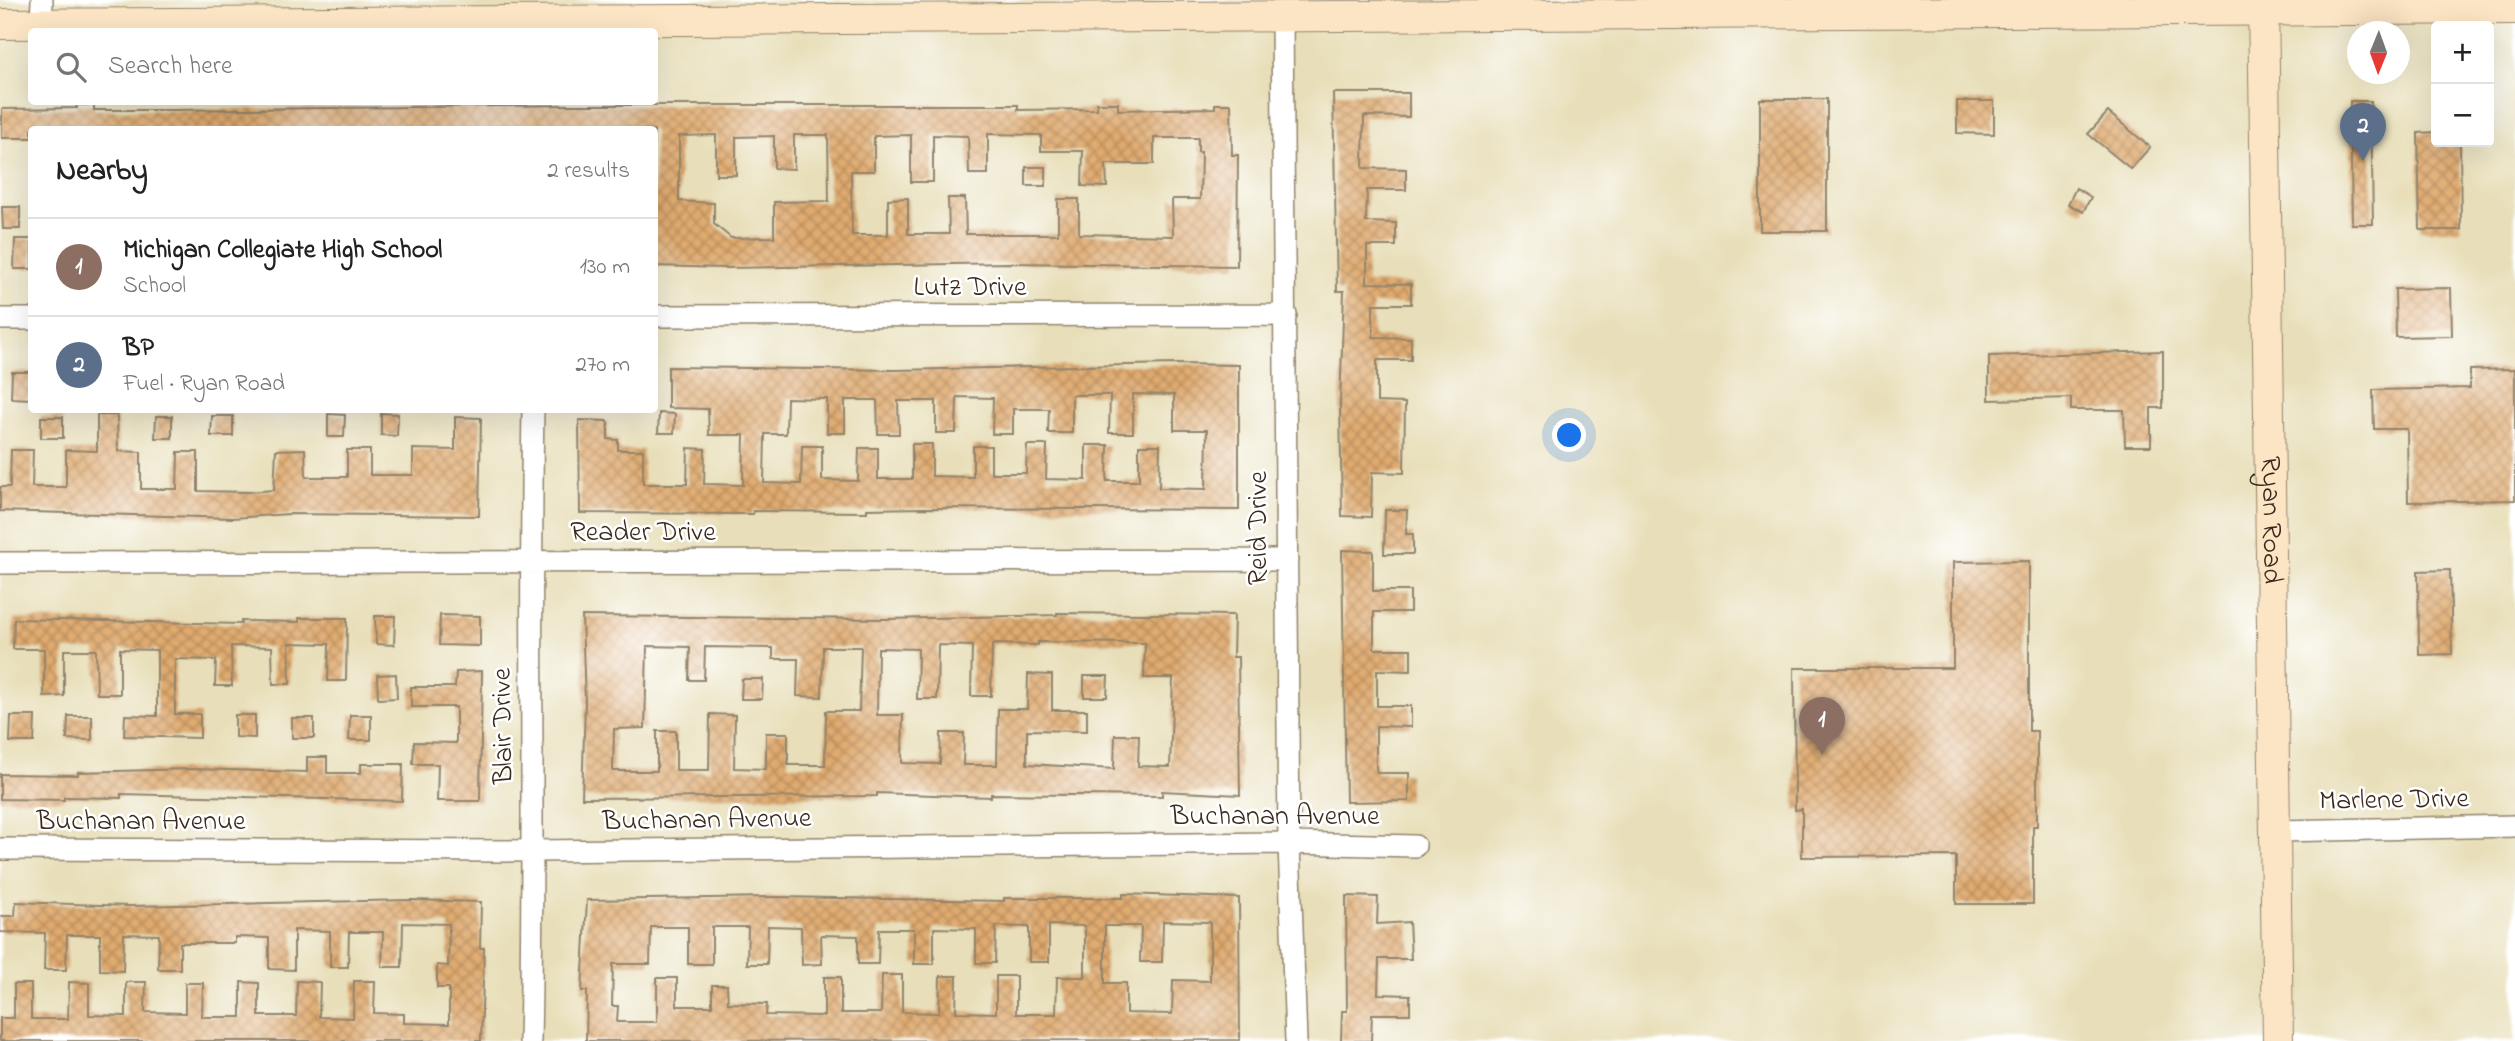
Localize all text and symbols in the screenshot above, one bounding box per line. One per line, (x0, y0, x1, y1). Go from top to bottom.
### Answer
north arrow (2347, 21, 2410, 84)
map controls (2431, 21, 2494, 147)
button: + (2431, 21, 2494, 84)
search box (28, 28, 658, 105)
icon: search (52, 48, 90, 86)
text: Search here (108, 48, 233, 86)
button: − (2431, 84, 2494, 147)
pin: 2 (2340, 103, 2386, 161)
text: Nearby (56, 150, 148, 194)
text: 2 results (547, 155, 630, 188)
text: Michigan Collegiate High School (123, 232, 442, 270)
text: 1 (75, 251, 83, 284)
text: 130 m (580, 251, 630, 284)
street label: Lutz Drive (914, 268, 1027, 309)
text: School (123, 270, 186, 303)
text: BP (123, 330, 154, 368)
text: 2 (73, 349, 85, 382)
text: 270 m (576, 349, 630, 382)
text: Fuel · Ryan Road (123, 368, 285, 401)
your location (1552, 418, 1586, 452)
street label: Ryan Road (2249, 456, 2292, 584)
street label: Reid Drive (1239, 470, 1280, 585)
street label: Reader Drive (570, 513, 716, 554)
street label: Blair Drive (482, 667, 526, 785)
pin: 1 (1799, 697, 1845, 755)
street label: Marlene Drive (2319, 779, 2470, 823)
street label: Buchanan Avenue (1169, 797, 1380, 838)
street label: Buchanan Avenue (601, 799, 812, 843)
street label: Buchanan Avenue (35, 802, 246, 843)

